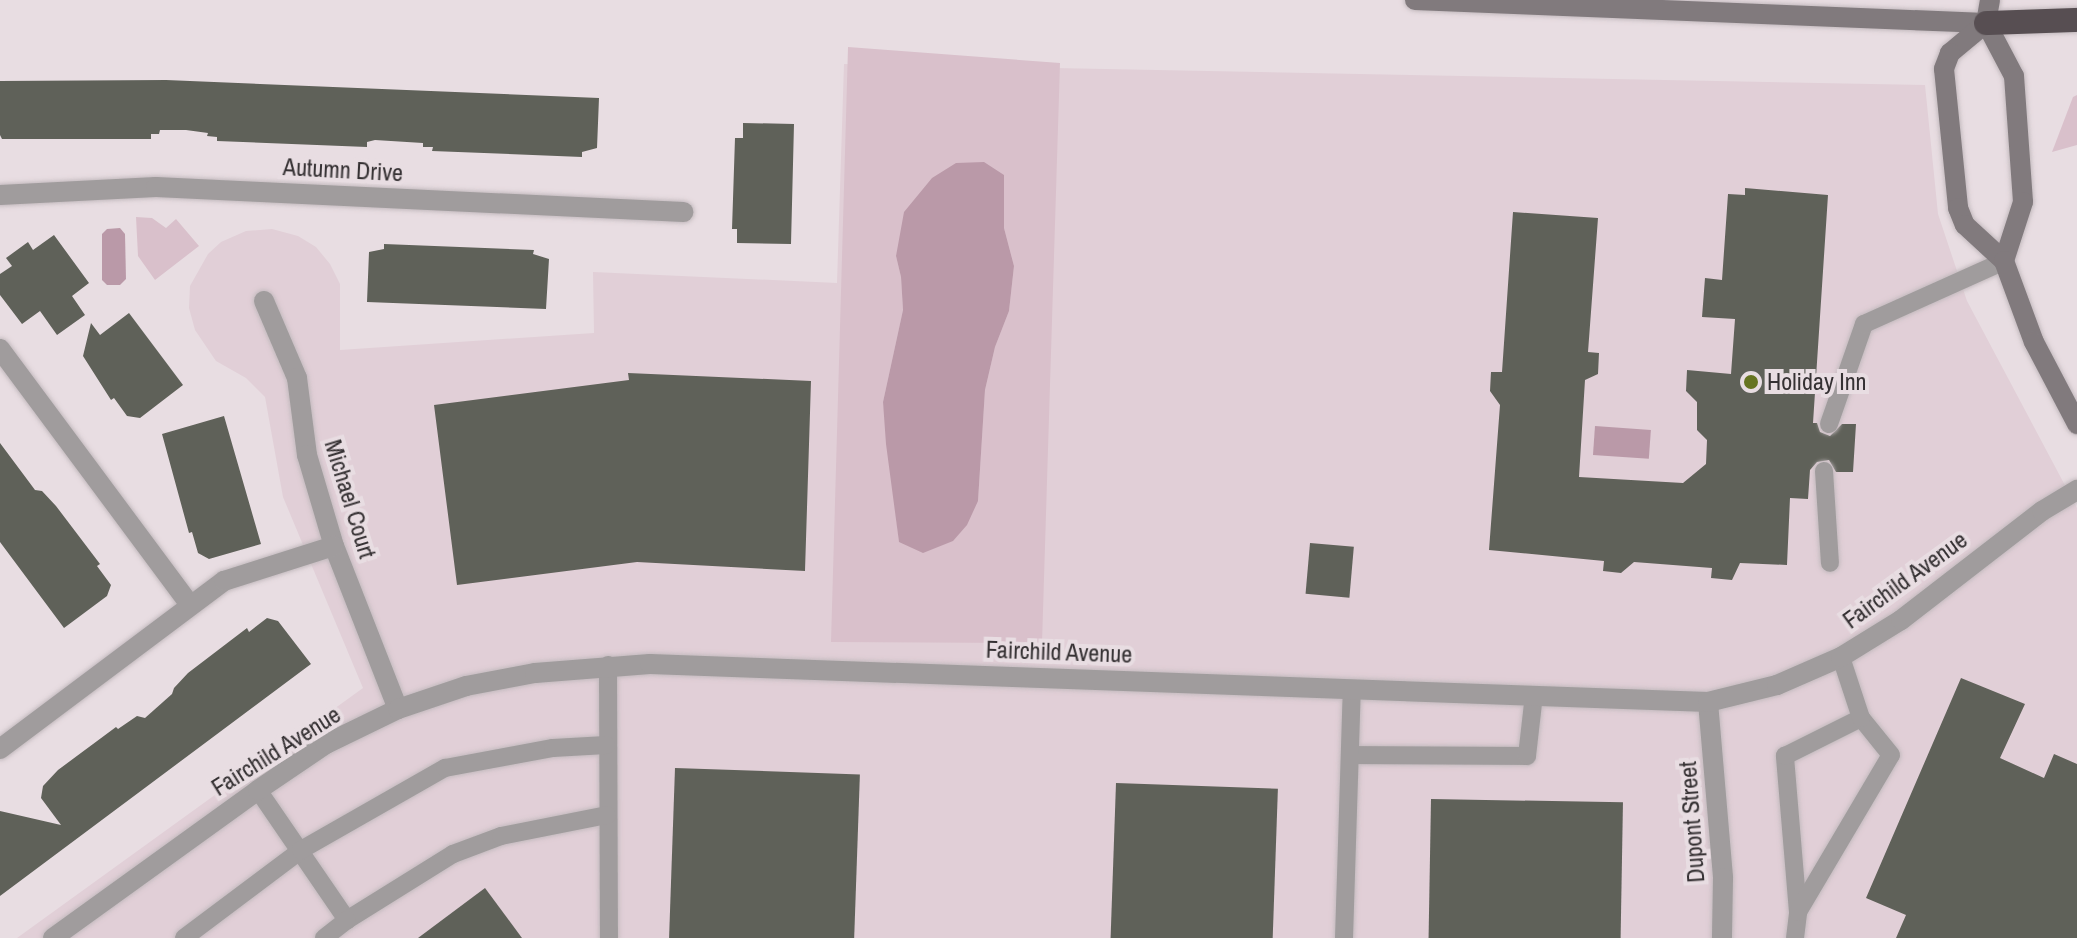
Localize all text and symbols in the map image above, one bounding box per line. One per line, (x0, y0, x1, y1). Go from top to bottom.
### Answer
street label: Autumn Drive (282, 152, 404, 188)
place label: Holiday Inn (1767, 368, 1867, 396)
marker: Holiday Inn (1742, 373, 1760, 391)
street label: Michael Court (318, 436, 382, 562)
street label: Fairchild Avenue (1837, 525, 1973, 635)
street label: Fairchild Avenue (985, 635, 1133, 669)
street label: Fairchild Avenue (206, 700, 346, 802)
street label: Dupont Street (1673, 760, 1711, 884)

